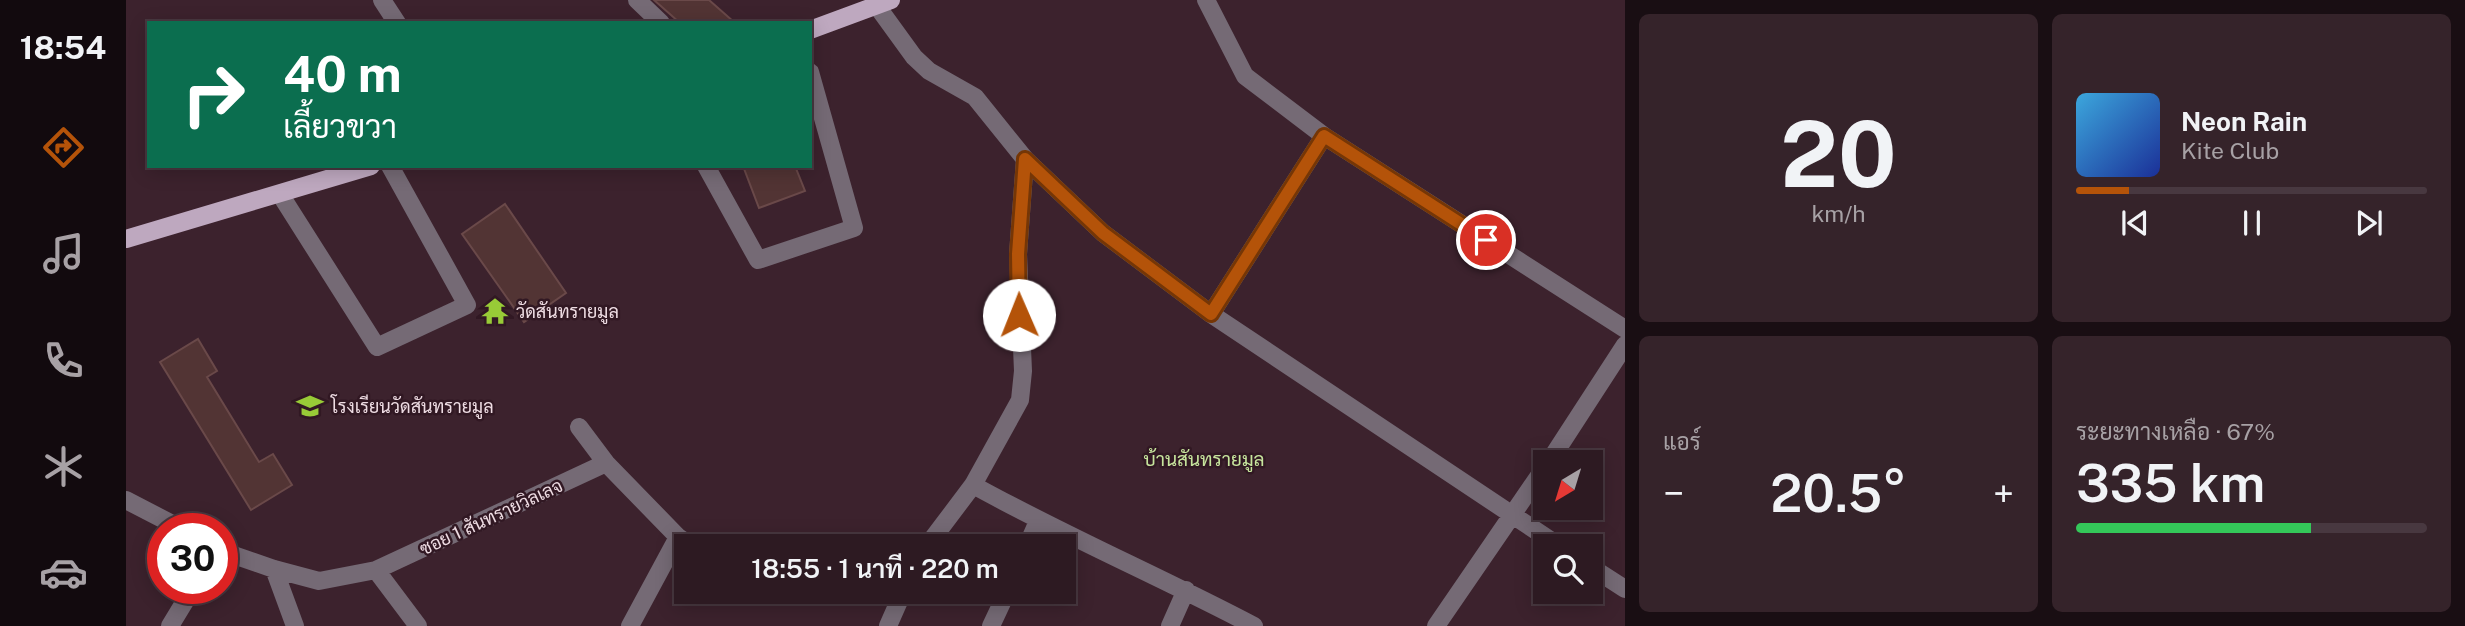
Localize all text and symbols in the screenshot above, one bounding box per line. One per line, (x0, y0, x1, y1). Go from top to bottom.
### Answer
text: 18:54 (20, 29, 106, 66)
text: 40 m (283, 45, 402, 103)
icon: right (168, 49, 259, 140)
text: 20 (1780, 101, 1897, 207)
text: Neon Rain (2181, 106, 2307, 137)
text: เลี้ยวขวา (283, 108, 397, 145)
icon: directions (39, 123, 88, 172)
text: Kite Club (2181, 137, 2279, 164)
text: km/h (1811, 200, 1866, 227)
icon: previous (2116, 204, 2154, 242)
icon: pause (2233, 204, 2271, 242)
icon: next (2350, 204, 2388, 242)
pin (1456, 210, 1516, 270)
icon: arrive (1467, 221, 1505, 259)
icon: music (39, 229, 88, 278)
position arrow (982, 278, 1056, 352)
temple icon: วัดสันทรายมูล (480, 296, 510, 326)
place label: วัดสันทรายมูล (516, 301, 619, 325)
icon: phone (39, 336, 88, 385)
school or university icon: โรงเรียนวัดสันทรายมูล (295, 391, 325, 421)
place label: โรงเรียนวัดสันทรายมูล (330, 394, 494, 420)
text: ระยะทางเหลือ · 67% (2076, 418, 2275, 445)
text: แอร์ (1663, 428, 1701, 455)
icon: climate (39, 442, 88, 491)
district label: บ้านสันทรายมูล (1143, 448, 1265, 473)
north arrow (1533, 450, 1603, 520)
map controls (1533, 450, 1603, 604)
text: 335 km (2076, 453, 2265, 514)
text: 20.5° (1770, 463, 1907, 524)
text: − (1663, 471, 1684, 516)
text: + (1993, 471, 2014, 516)
street label: ซอย 1 สันทรายวิลเลจ (416, 475, 566, 559)
speed limit sign: 30 (147, 513, 238, 604)
button: search (1533, 534, 1603, 604)
icon: car (39, 548, 88, 597)
text: 18:55 · 1 นาที · 220 m (751, 553, 999, 584)

